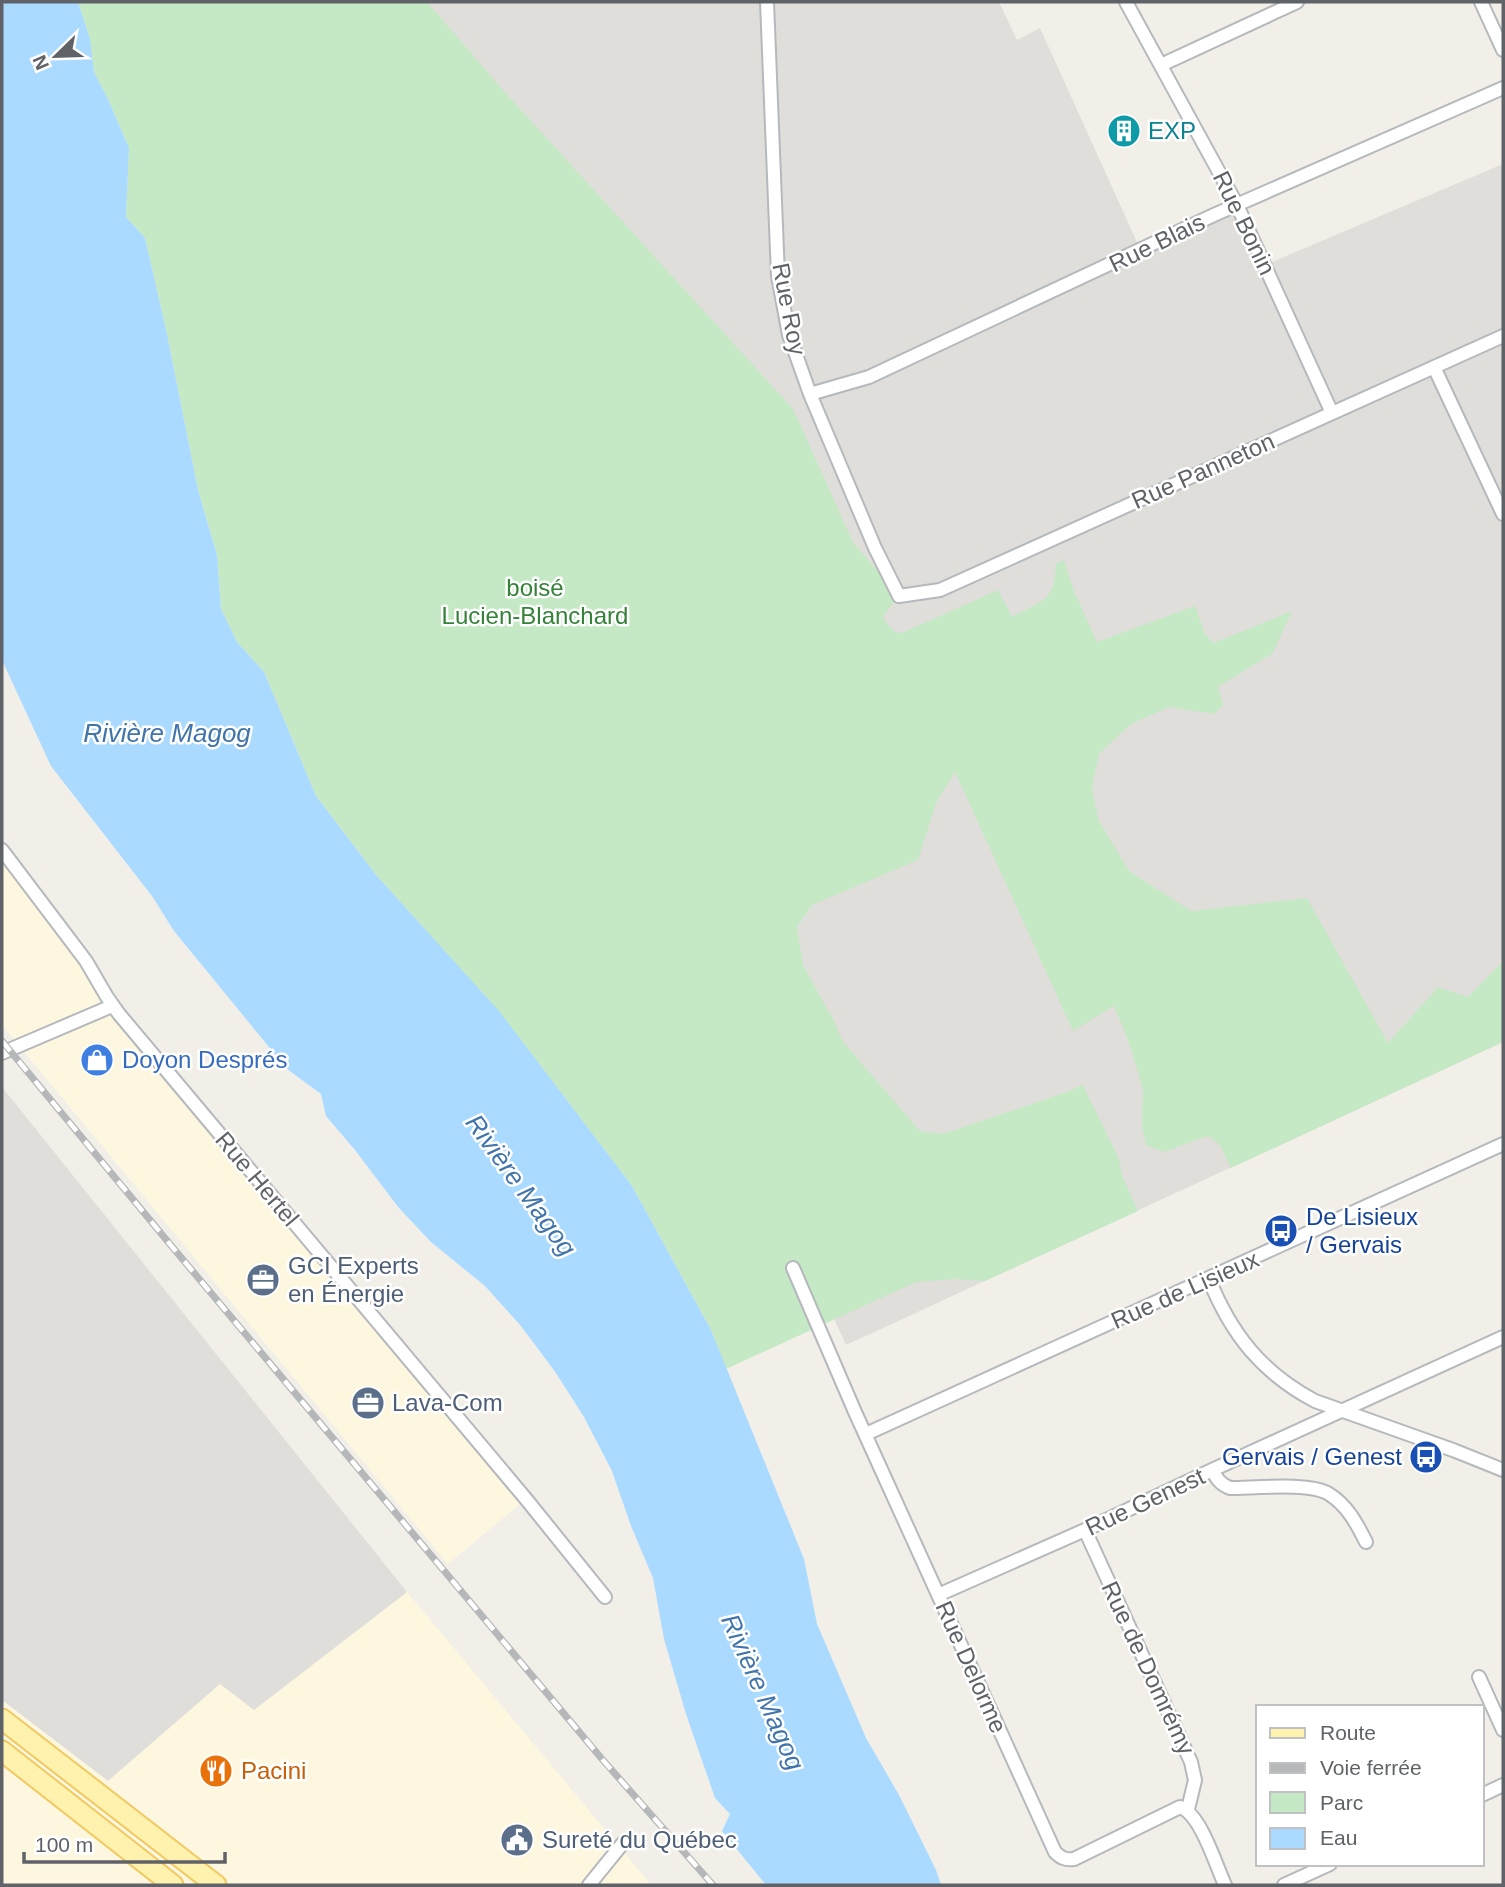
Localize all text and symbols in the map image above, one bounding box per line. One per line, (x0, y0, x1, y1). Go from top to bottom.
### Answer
north arrow (21, 21, 91, 91)
text: N (28, 52, 53, 73)
building icon: EXP (1105, 112, 1143, 150)
place label: EXP (1148, 117, 1196, 144)
street label: Rue Bonin (1208, 166, 1281, 279)
street label: Rue Blais (1105, 208, 1209, 277)
street label: Rue Roy (767, 260, 812, 357)
street label: Rue Panneton (1127, 427, 1278, 514)
park label: boisé Lucien-Blanchard (442, 574, 628, 629)
water label: Rivière Magog (83, 718, 251, 748)
shop icon: Doyon Després (78, 1041, 116, 1079)
place label: Doyon Després (122, 1046, 287, 1073)
water label: Rivière Magog (460, 1108, 583, 1262)
street label: Rue Hertel (210, 1126, 305, 1231)
place label: De Lisieux / Gervais (1306, 1203, 1418, 1258)
bus stop icon: De Lisieux / Gervais (1262, 1212, 1300, 1250)
street label: Rue de Lisieux (1107, 1245, 1263, 1334)
place label: GCI Experts en Énergie (288, 1252, 419, 1307)
office icon: GCI Experts en Énergie (244, 1261, 282, 1299)
office icon: Lava-Com (349, 1384, 387, 1422)
place label: Lava-Com (392, 1389, 503, 1416)
bus stop icon: Gervais / Genest (1407, 1438, 1445, 1476)
place label: Gervais / Genest (1222, 1443, 1402, 1470)
street label: Rue Genest (1081, 1462, 1209, 1541)
street label: Rue de Domrémy (1096, 1577, 1200, 1759)
street label: Rue Delorme (930, 1597, 1013, 1737)
water label: Rivière Magog (715, 1609, 811, 1775)
legend (1256, 1705, 1484, 1866)
text: Route (1320, 1721, 1376, 1744)
restaurant icon: Pacini (197, 1752, 235, 1790)
text: Voie ferrée (1320, 1756, 1422, 1779)
place label: Pacini (241, 1757, 306, 1784)
text: Parc (1320, 1791, 1363, 1814)
scale bar (24, 1820, 226, 1864)
public building icon: Sureté du Québec (498, 1821, 536, 1859)
place label: Sureté du Québec (542, 1826, 737, 1853)
text: Eau (1320, 1826, 1357, 1849)
text: 100 m (35, 1833, 93, 1856)

